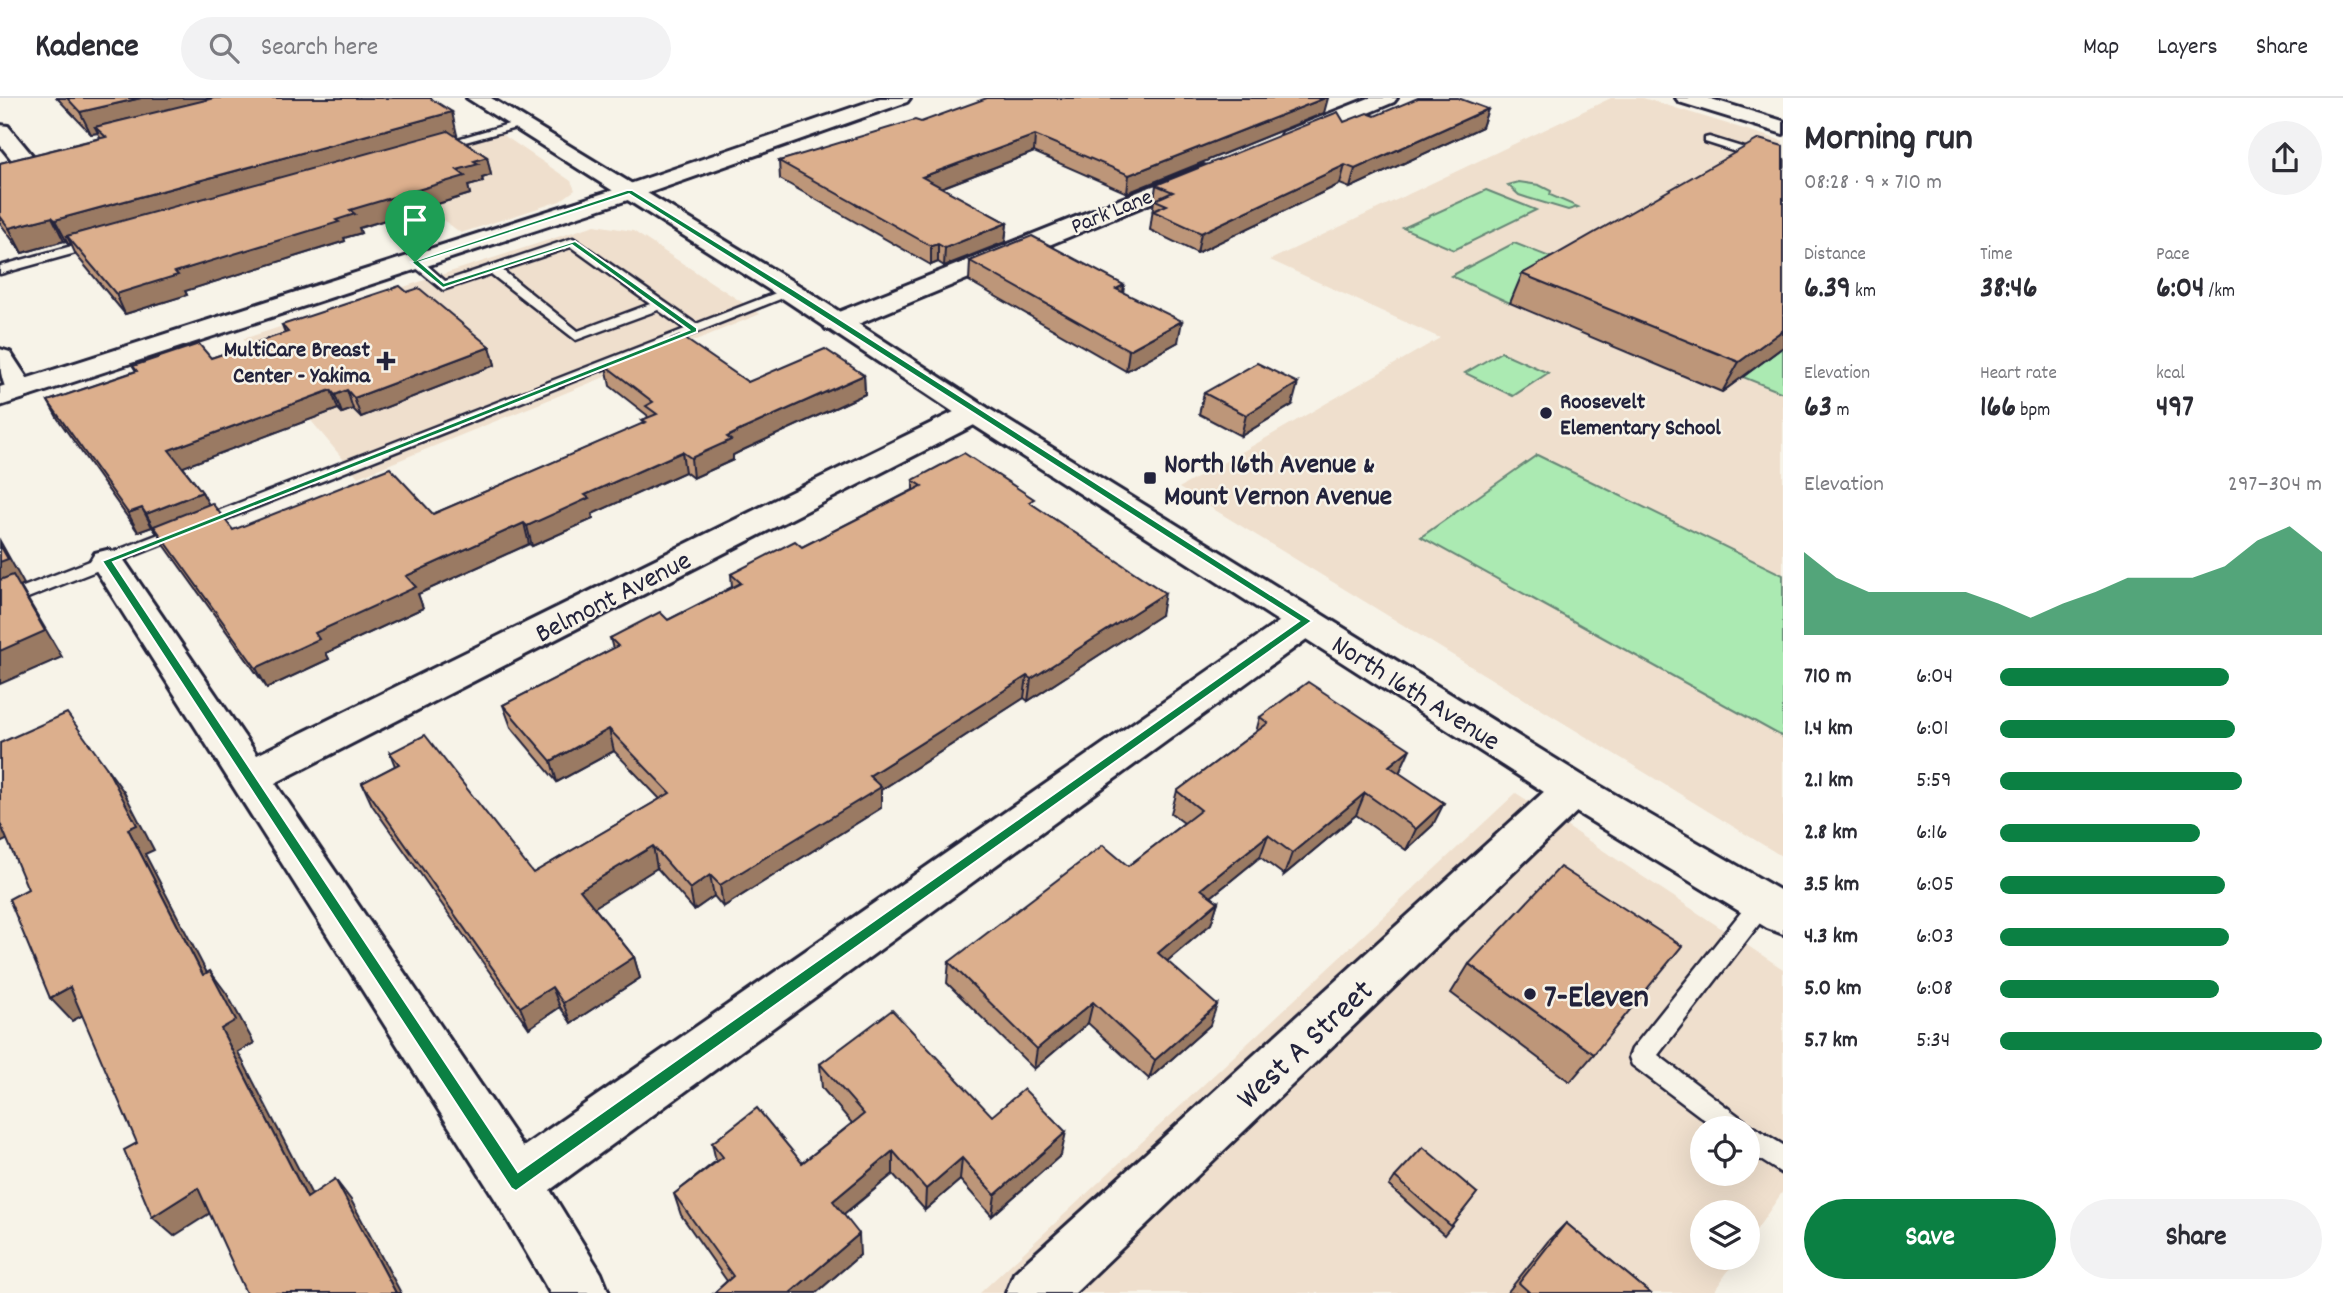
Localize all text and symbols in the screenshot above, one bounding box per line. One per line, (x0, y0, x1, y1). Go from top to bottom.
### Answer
search box (181, 17, 671, 80)
text: Kadence (35, 25, 139, 72)
icon: search (205, 29, 243, 67)
text: Search here (261, 30, 378, 67)
text: Map (2083, 31, 2119, 65)
text: Layers (2157, 31, 2218, 65)
text: Share (2256, 31, 2308, 65)
text: Morning run (1804, 113, 1973, 168)
button: share (2248, 121, 2322, 195)
text: 08:28 · 9 × 710 m (1804, 167, 1942, 200)
street label: Park Lane (1067, 182, 1158, 245)
pin (385, 190, 445, 262)
icon: arrive (396, 201, 434, 239)
text: Distance (1804, 242, 1866, 269)
text: Time (1980, 242, 2013, 269)
text: Pace (2156, 242, 2190, 269)
text: 6.39 (1804, 269, 1851, 312)
text: 38:46 (1980, 269, 2037, 312)
text: 6:04 (2156, 269, 2204, 312)
text: km (1851, 279, 1876, 306)
text: /km (2204, 279, 2235, 306)
place label: MultiCare Breast Center - Yakima (224, 335, 371, 394)
marker: MultiCare Breast Center - Yakima (376, 351, 396, 371)
text: Elevation (1804, 361, 1870, 388)
text: Heart rate (1980, 361, 2057, 388)
text: kcal (2156, 361, 2185, 388)
place label: Roosevelt Elementary School (1560, 387, 1721, 446)
text: 63 (1804, 388, 1832, 431)
text: 166 (1980, 388, 2016, 431)
text: 497 (2156, 388, 2194, 431)
text: m (1832, 398, 1849, 425)
text: bpm (2016, 398, 2050, 425)
marker: Roosevelt Elementary School (1538, 405, 1554, 421)
place label: North 16th Avenue & Mount Vernon Avenue (1164, 447, 1392, 519)
text: Elevation (1804, 469, 1884, 502)
text: 297–304 m (2228, 469, 2322, 502)
marker: North 16th Avenue & Mount Vernon Avenue (1142, 470, 1158, 486)
street label: Belmont Avenue (529, 543, 699, 656)
street label: North 16th Avenue (1322, 627, 1506, 763)
text: 710 m (1804, 661, 1851, 694)
text: 6:04 (1916, 661, 1953, 694)
text: 1.4 km (1804, 713, 1853, 746)
text: 6:01 (1916, 713, 1949, 746)
text: 2.1 km (1804, 765, 1853, 798)
text: 5:59 (1916, 765, 1952, 798)
text: 2.8 km (1804, 817, 1858, 850)
text: 6:16 (1916, 817, 1947, 850)
text: 3.5 km (1804, 869, 1859, 902)
text: 6:05 (1916, 869, 1954, 902)
text: 4.3 km (1804, 921, 1858, 954)
text: 6:03 (1916, 921, 1954, 954)
street label: West A Street (1228, 970, 1386, 1122)
text: 5.0 km (1804, 973, 1862, 1006)
text: 6:08 (1916, 973, 1953, 1006)
place label: 7-Eleven (1544, 976, 1649, 1023)
marker: 7-Eleven (1522, 986, 1538, 1002)
text: 5.7 km (1804, 1025, 1858, 1058)
text: 5:34 (1916, 1025, 1950, 1058)
map controls (1690, 1116, 1760, 1270)
button: locate (1690, 1116, 1760, 1186)
button: Save (1804, 1199, 2056, 1279)
button: Share (2070, 1199, 2322, 1279)
button: layers (1690, 1200, 1760, 1270)

